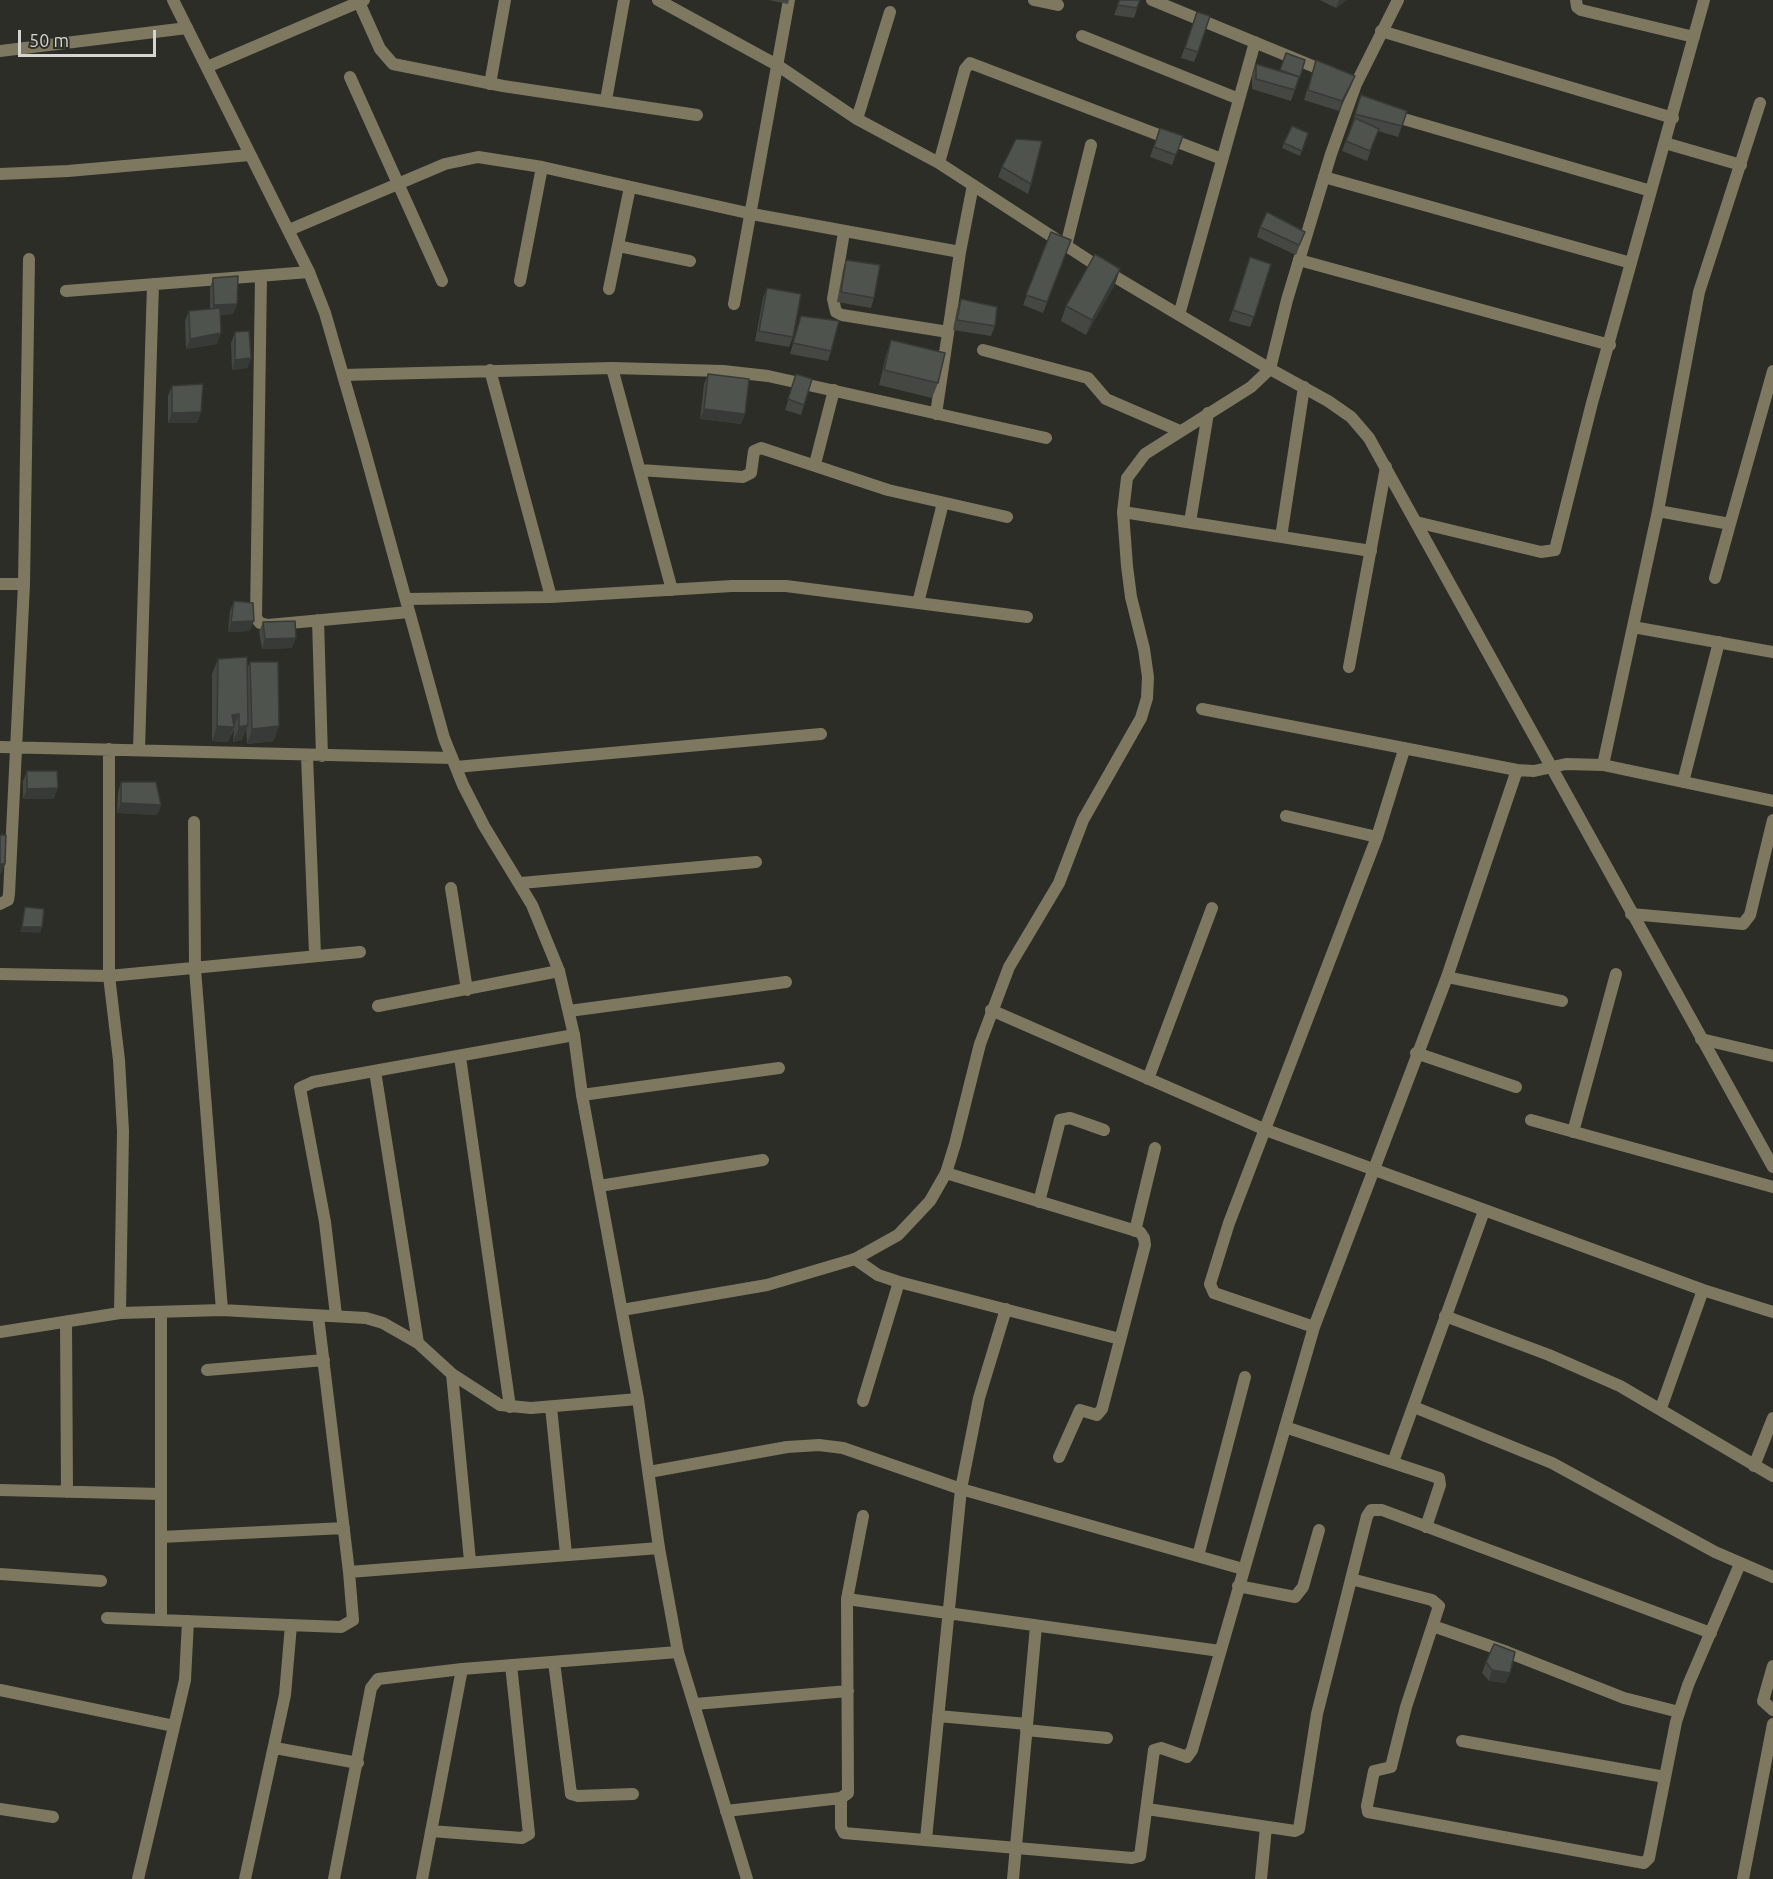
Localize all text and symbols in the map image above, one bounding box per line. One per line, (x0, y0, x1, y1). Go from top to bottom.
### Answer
scale bar (21, 18, 159, 56)
text: 50 m (29, 30, 69, 50)

